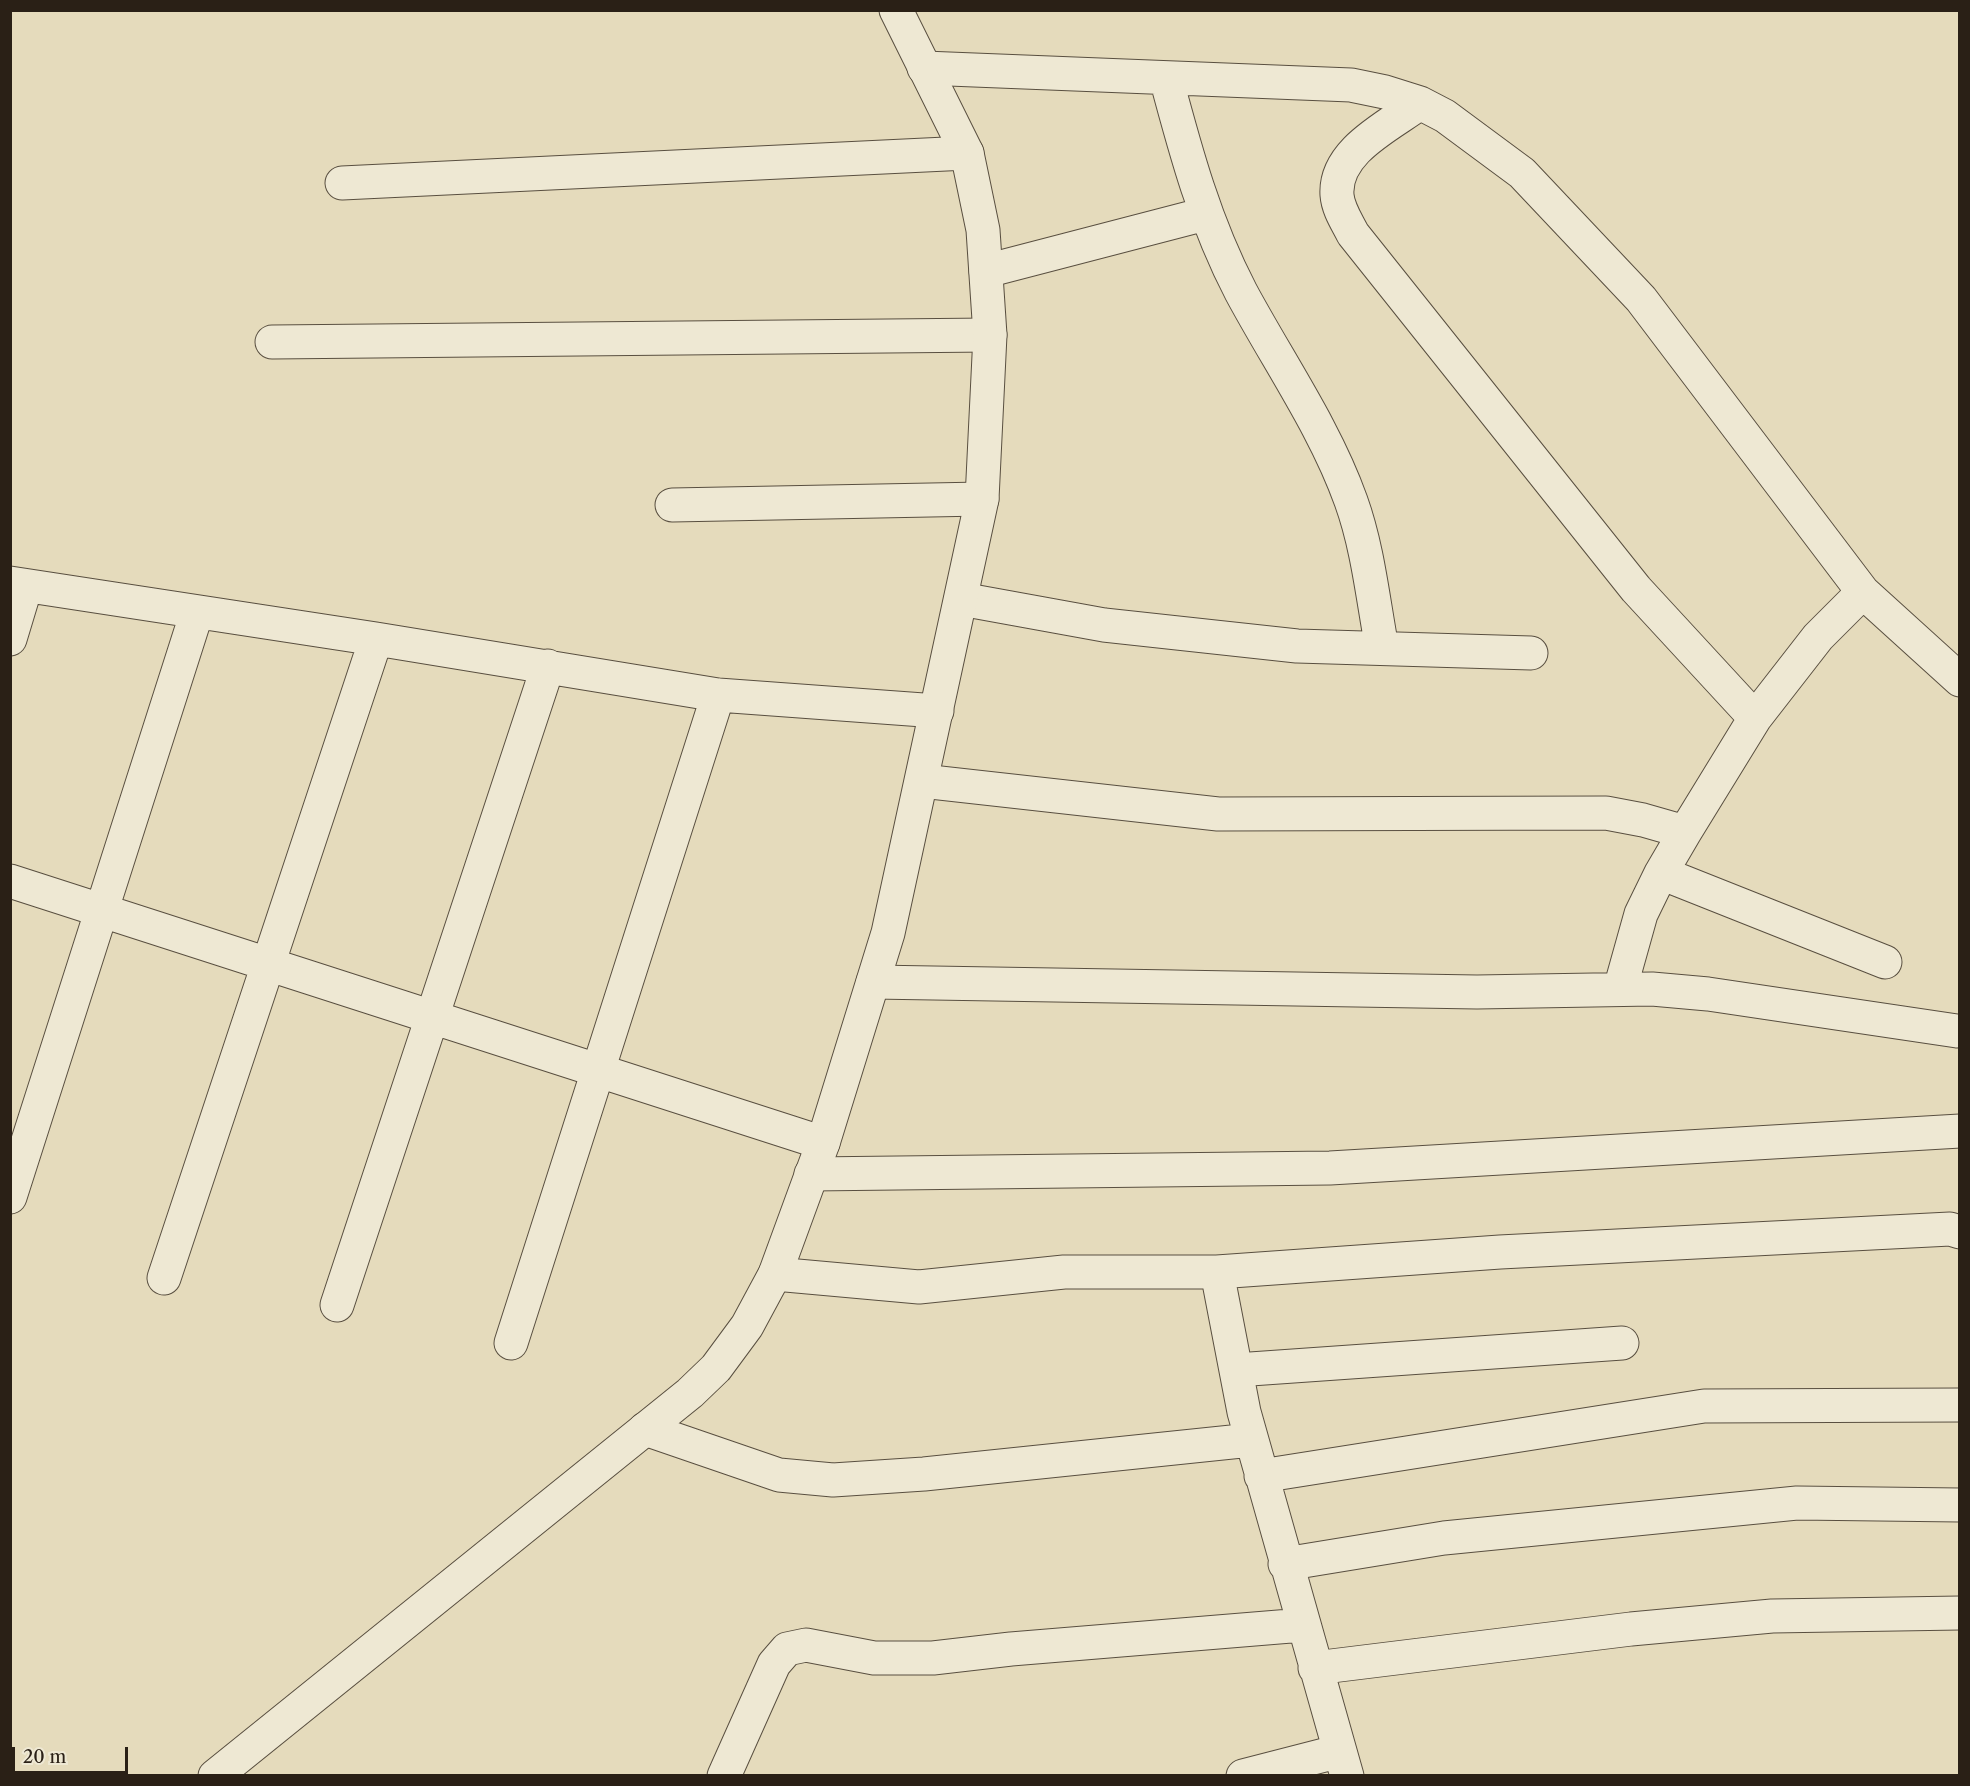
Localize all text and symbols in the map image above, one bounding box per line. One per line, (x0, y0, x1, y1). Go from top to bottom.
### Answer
scale bar (15, 1735, 130, 1773)
text: 20 m (23, 1746, 66, 1768)

